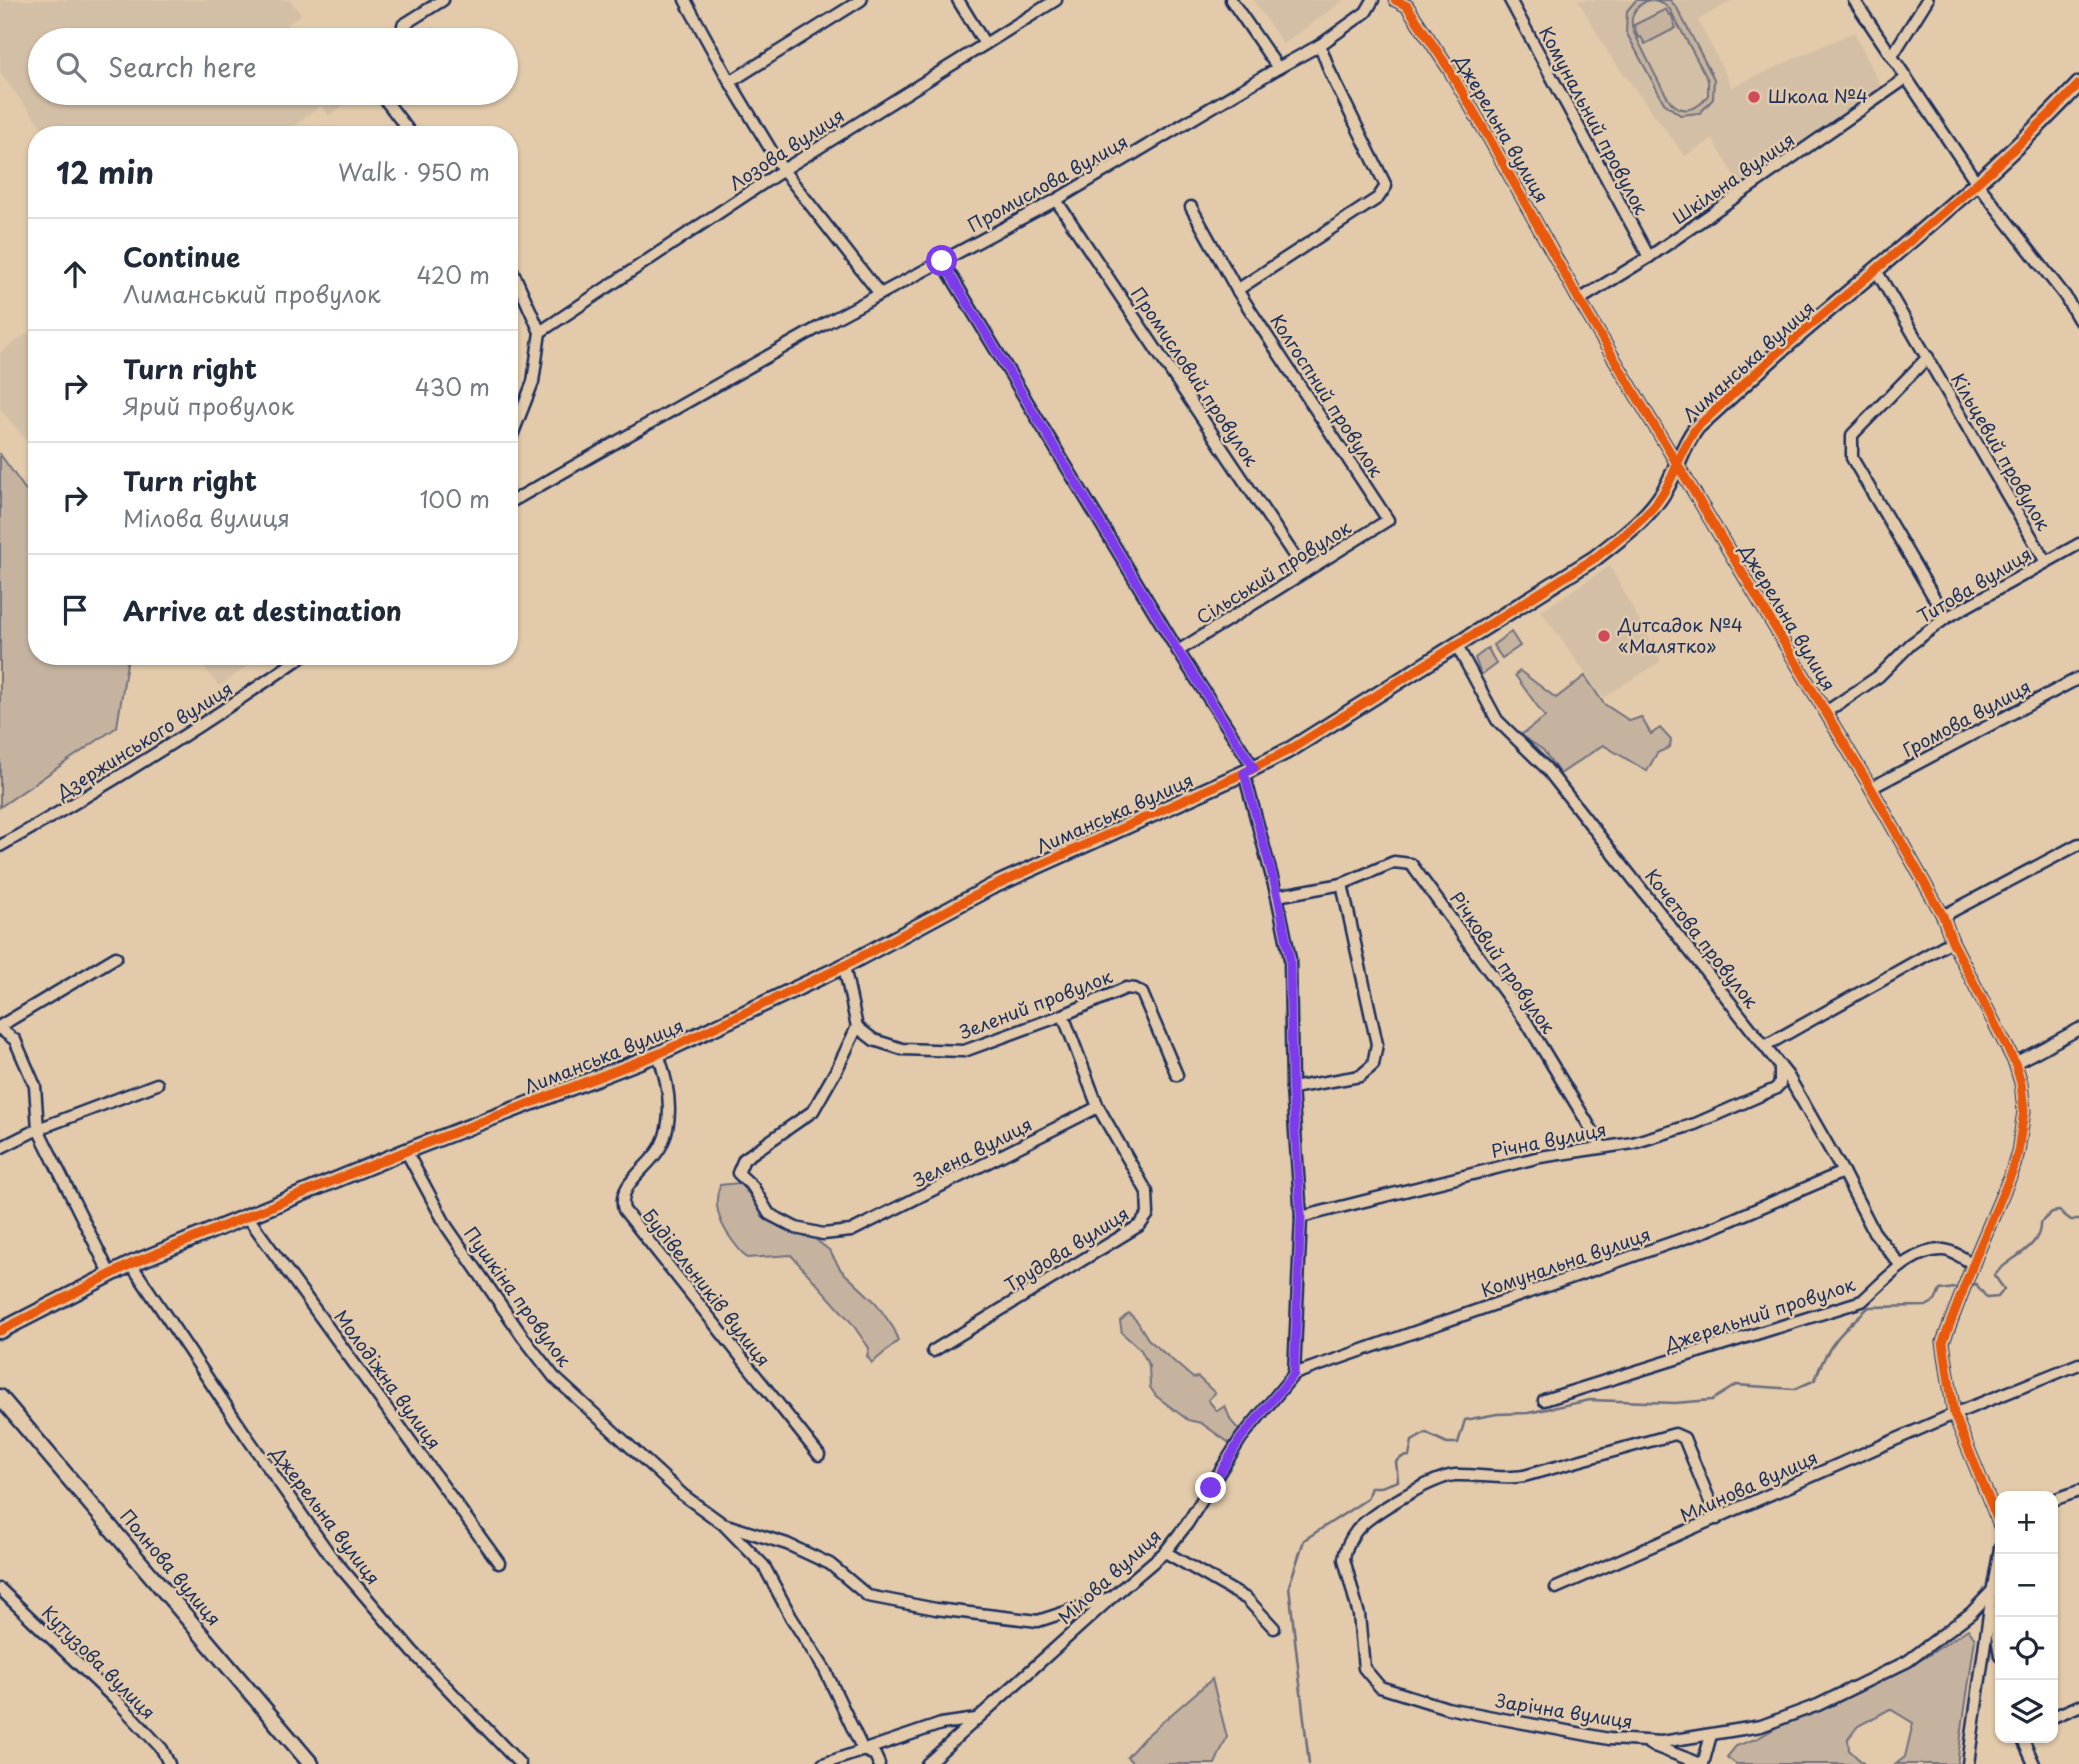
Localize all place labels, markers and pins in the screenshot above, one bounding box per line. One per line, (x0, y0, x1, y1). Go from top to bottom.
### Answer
place label: Школа №4 (1768, 82, 1868, 109)
marker: Школа №4 (1746, 89, 1762, 105)
place label: Дитсадок №4 «Малятко» (1617, 611, 1743, 659)
marker: Дитсадок №4 «Малятко» (1596, 628, 1612, 644)

